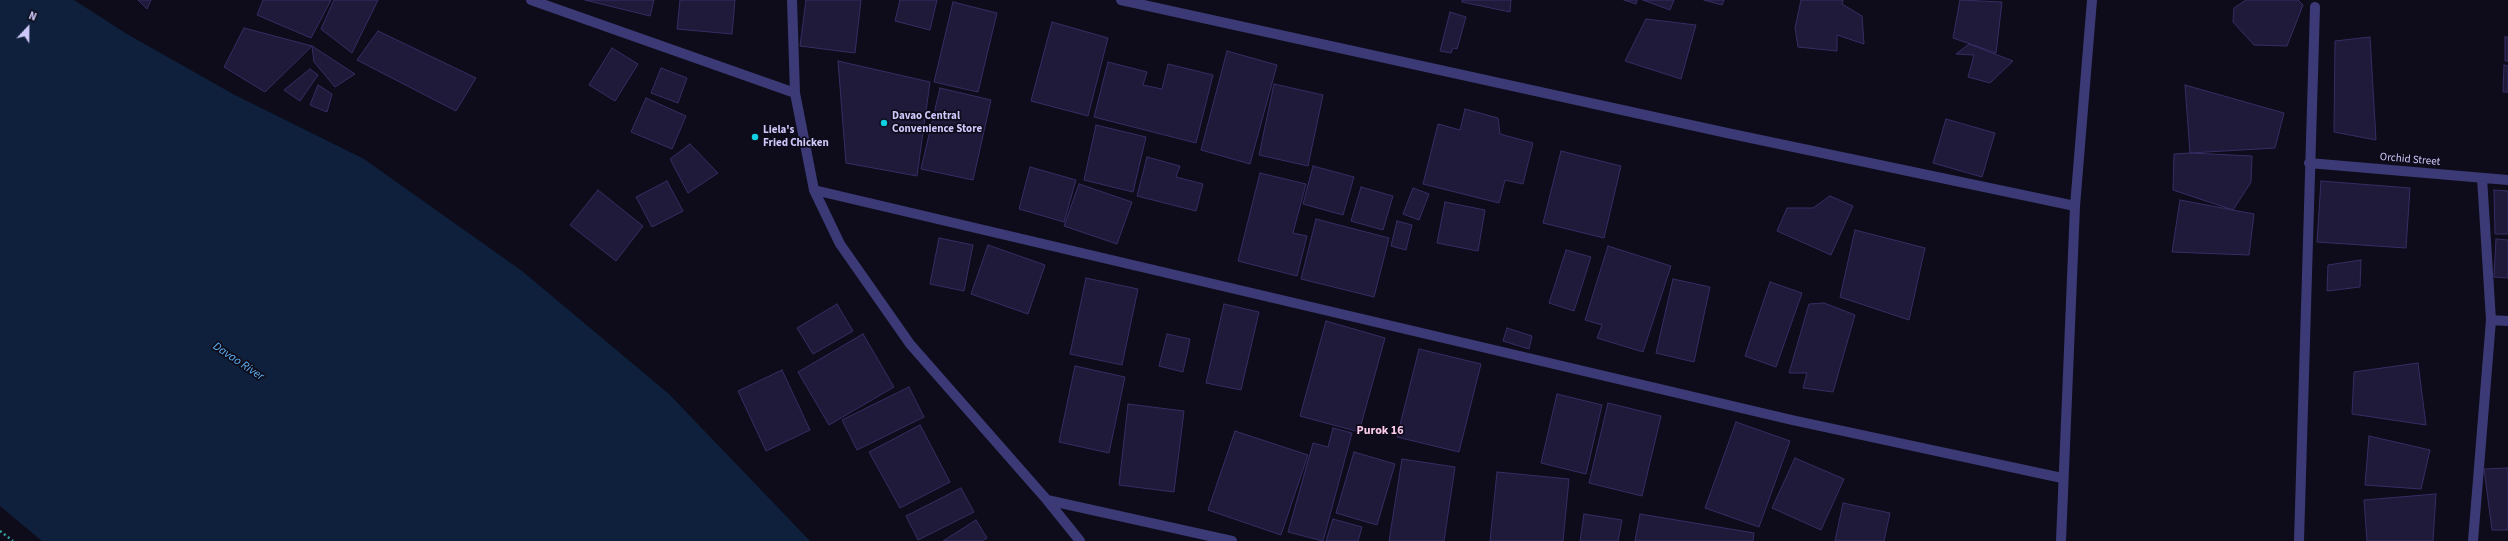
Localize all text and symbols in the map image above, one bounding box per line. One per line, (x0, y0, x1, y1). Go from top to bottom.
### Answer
north arrow (8, 8, 48, 48)
text: N (26, 8, 39, 25)
place label: Davao Central Convenience Store (892, 110, 982, 136)
marker: Davao Central Convenience Store (879, 118, 889, 128)
place label: Liela's Fried Chicken (763, 124, 829, 150)
marker: Liela's Fried Chicken (750, 132, 760, 142)
street label: Orchid Street (2379, 151, 2441, 169)
water label: Davao River (210, 340, 266, 384)
district label: Purok 16 (1357, 424, 1403, 438)

